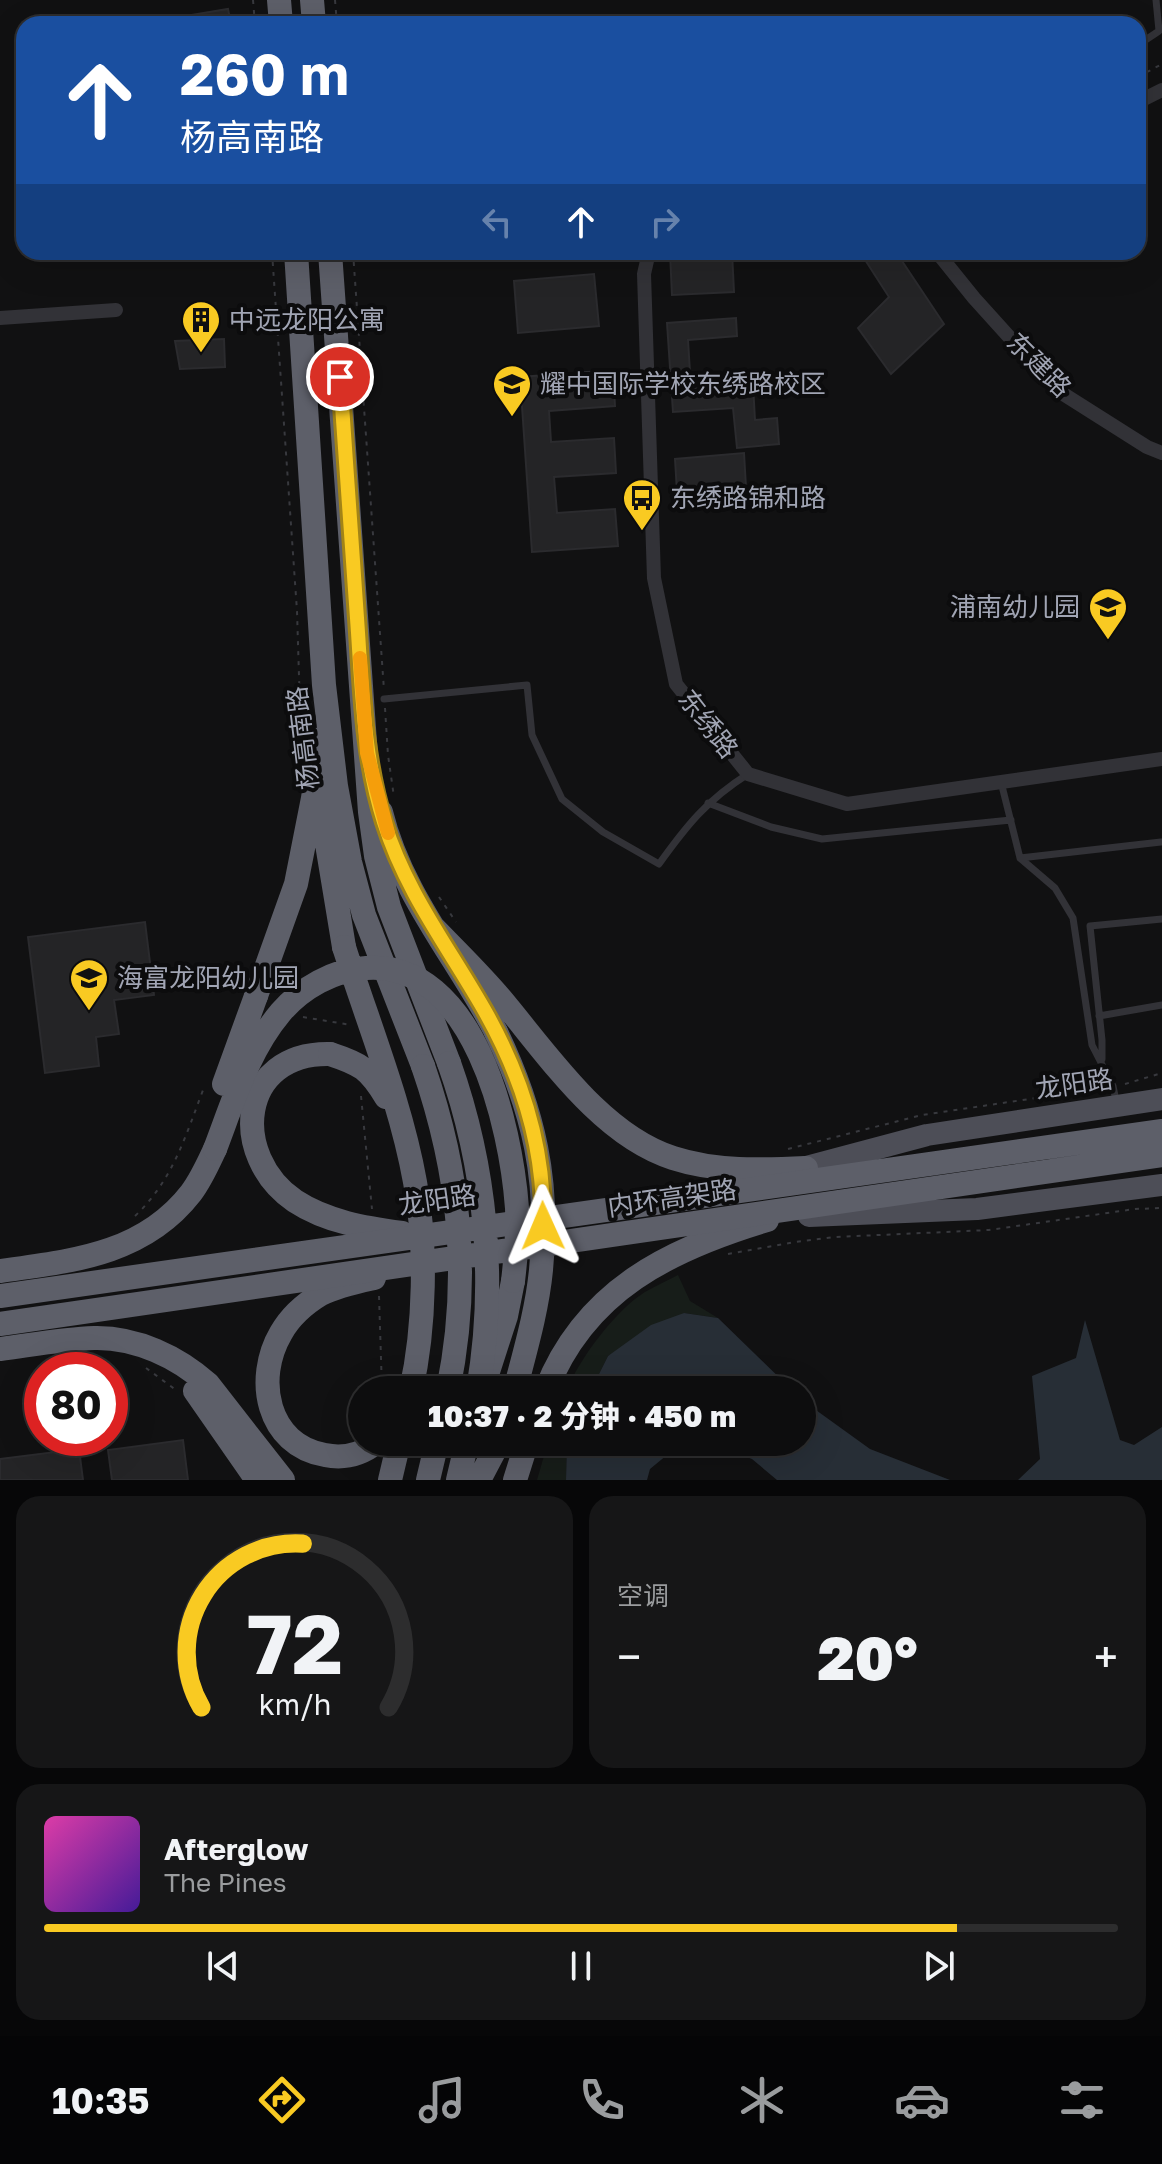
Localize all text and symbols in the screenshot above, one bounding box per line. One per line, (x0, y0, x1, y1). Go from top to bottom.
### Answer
text: 260 m (180, 40, 349, 107)
icon: ahead (48, 48, 152, 152)
text: 杨高南路 (180, 115, 324, 158)
icon: left (475, 200, 519, 244)
icon: ahead (559, 200, 603, 244)
icon: right (643, 200, 687, 244)
building icon: 中远龙阳公寓 (180, 299, 222, 354)
place label: 中远龙阳公寓 (229, 304, 385, 335)
street label: 东建路 (1001, 326, 1078, 403)
pin (306, 343, 374, 411)
icon: arrive (318, 355, 362, 399)
school or university icon: 耀中国际学校东绣路校区 (491, 363, 533, 418)
place label: 耀中国际学校东绣路校区 (540, 368, 826, 399)
bus stop icon: 东绣路锦和路 (621, 477, 663, 532)
place label: 东绣路锦和路 (670, 482, 826, 513)
school or university icon: 浦南幼儿园 (1087, 586, 1129, 641)
place label: 浦南幼儿园 (950, 591, 1080, 622)
street label: 东绣路 (672, 683, 745, 764)
street label: 杨高南路 (281, 685, 324, 792)
school or university icon: 海富龙阳幼儿园 (68, 957, 110, 1012)
place label: 海富龙阳幼儿园 (117, 962, 299, 993)
street label: 龙阳路 (1033, 1063, 1115, 1104)
street label: 内环高架路 (605, 1173, 738, 1222)
street label: 龙阳路 (396, 1179, 478, 1220)
position arrow (501, 1184, 585, 1268)
speed limit sign: 80 (24, 1352, 128, 1456)
text: 10:37 · 2 分钟 · 450 m (428, 1398, 736, 1434)
text: 空调 (617, 1580, 669, 1611)
text: 72 (246, 1592, 343, 1692)
text: 20° (817, 1621, 918, 1693)
text: − (617, 1630, 641, 1683)
text: + (1094, 1630, 1118, 1683)
text: km/h (258, 1687, 331, 1721)
text: Afterglow (164, 1831, 308, 1867)
text: The Pines (164, 1867, 287, 1898)
icon: previous (201, 1944, 245, 1988)
icon: pause (559, 1944, 603, 1988)
icon: next (917, 1944, 961, 1988)
icon: directions (254, 2072, 310, 2128)
icon: music (414, 2072, 470, 2128)
icon: phone (574, 2072, 630, 2128)
icon: climate (734, 2072, 790, 2128)
icon: car (894, 2072, 950, 2128)
icon: filters (1054, 2072, 1110, 2128)
text: 10:35 (52, 2079, 149, 2122)

